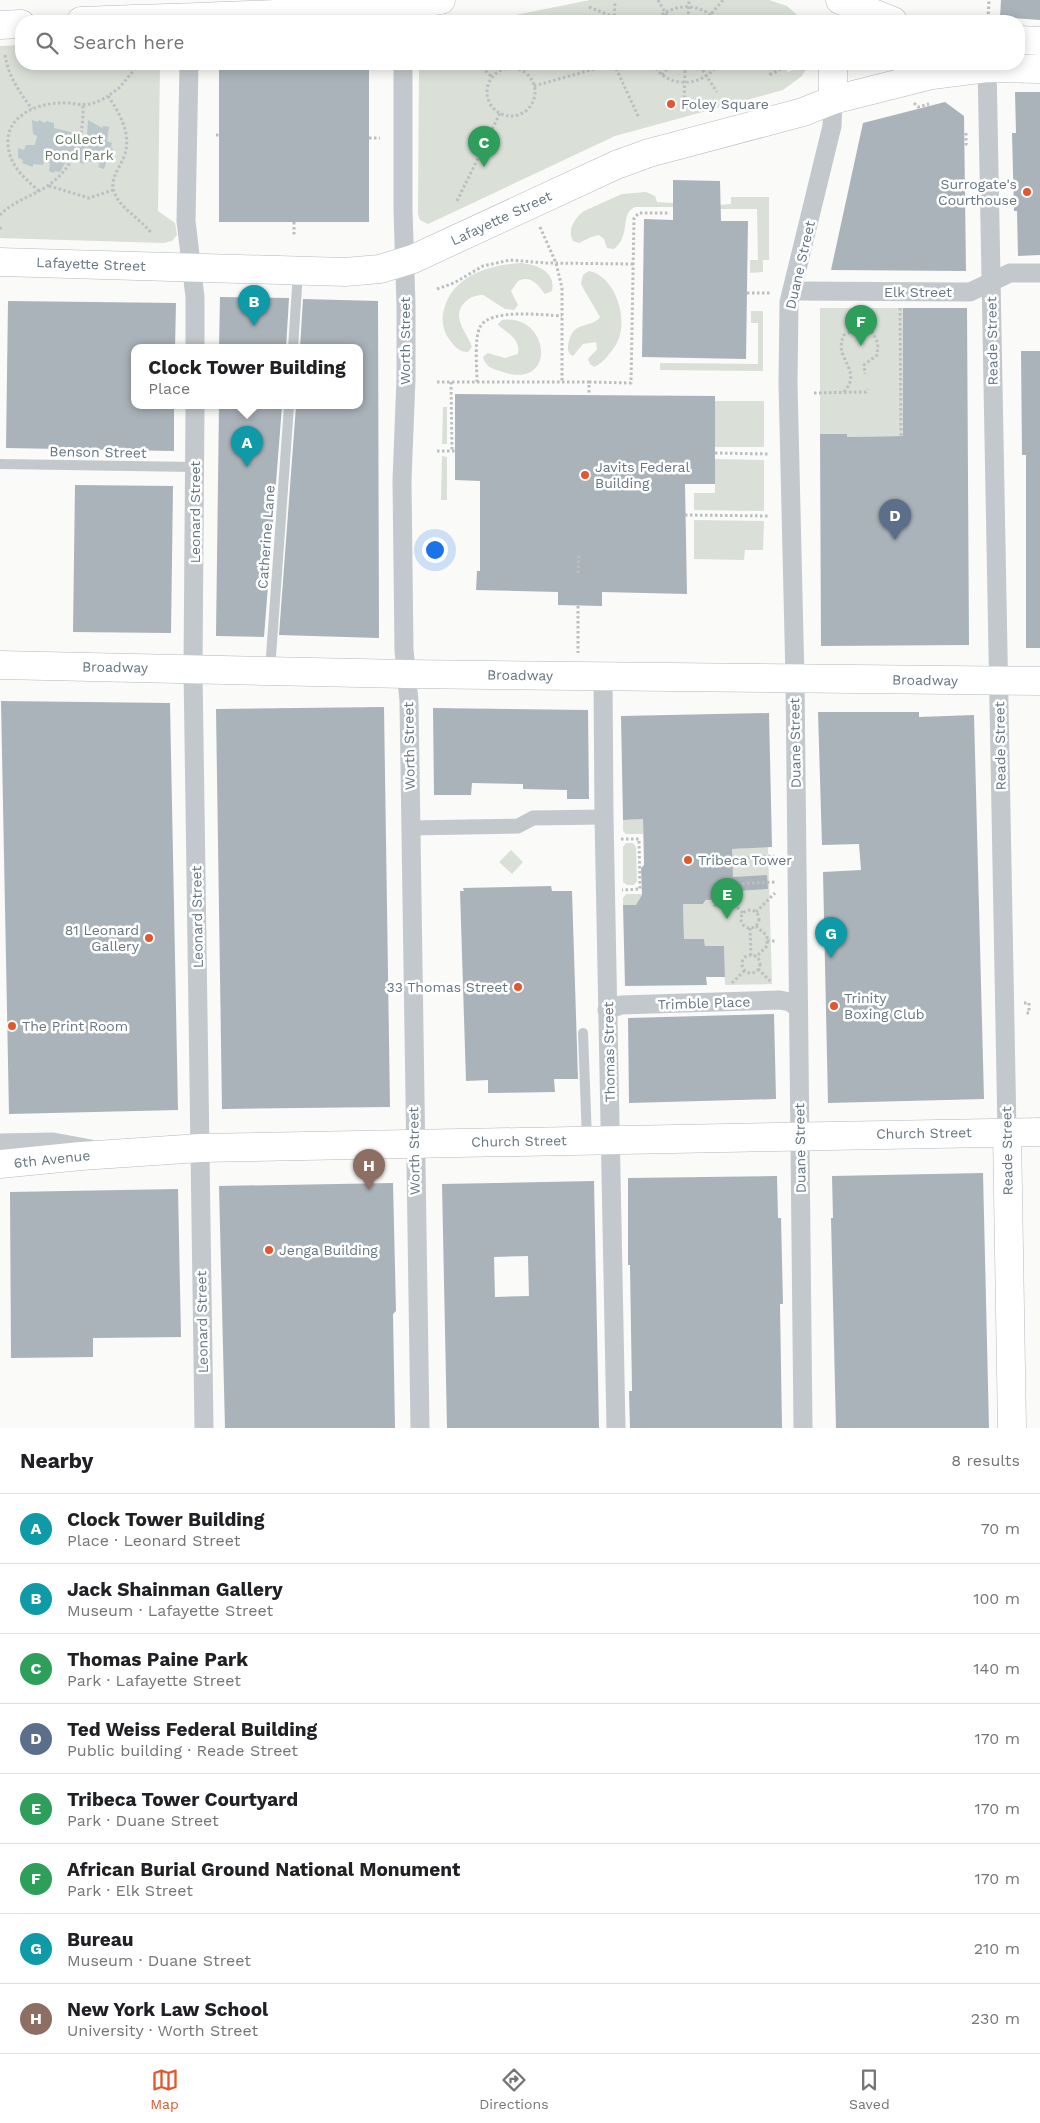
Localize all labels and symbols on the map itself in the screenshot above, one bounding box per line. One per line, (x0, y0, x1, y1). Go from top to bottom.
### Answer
place label: Foley Square (681, 96, 769, 112)
marker: Foley Square (665, 98, 677, 110)
pin: C (468, 126, 500, 167)
park label: Collect Pond Park (44, 131, 114, 163)
place label: Surrogate's Courthouse (938, 176, 1017, 208)
marker: Surrogate's Courthouse (1021, 186, 1033, 198)
street label: Lafayette Street (448, 188, 554, 248)
street label: Duane Street (782, 219, 818, 311)
street label: Lafayette Street (36, 254, 146, 274)
street label: Elk Street (884, 284, 952, 300)
pin: B (238, 285, 270, 326)
street label: Reade Street (983, 296, 1001, 386)
street label: Worth Street (397, 297, 413, 385)
pin: F (845, 305, 877, 346)
pin: A (231, 426, 263, 467)
street label: Benson Street (49, 443, 147, 461)
place label: Javits Federal Building (595, 459, 691, 491)
street label: Leonard Street (187, 461, 203, 563)
marker: Javits Federal Building (579, 469, 591, 481)
street label: Catherine Lane (254, 485, 278, 589)
pin: D (879, 499, 911, 540)
your location (422, 537, 448, 563)
street label: Broadway (82, 658, 149, 676)
street label: Broadway (487, 666, 554, 684)
street label: Broadway (892, 671, 959, 689)
street label: Duane Street (786, 698, 804, 788)
street label: Reade Street (991, 701, 1009, 791)
street label: Worth Street (400, 702, 418, 790)
place label: Tribeca Tower (698, 852, 792, 868)
marker: Tribeca Tower (682, 854, 694, 866)
street label: Leonard Street (188, 866, 206, 968)
pin: E (711, 878, 743, 919)
pin: G (815, 917, 847, 958)
place label: 81 Leonard Gallery (65, 922, 140, 954)
marker: 81 Leonard Gallery (143, 932, 155, 944)
place label: 33 Thomas Street (386, 979, 508, 995)
marker: 33 Thomas Street (512, 981, 524, 993)
place label: Trinity Boxing Club (844, 990, 925, 1022)
street label: Trimble Place (657, 993, 751, 1013)
marker: Trinity Boxing Club (828, 1000, 840, 1012)
street label: Thomas Street (600, 1001, 618, 1103)
place label: The Print Room (22, 1018, 128, 1034)
marker: The Print Room (6, 1020, 18, 1032)
street label: Duane Street (791, 1103, 809, 1193)
street label: Reade Street (998, 1106, 1016, 1196)
street label: Worth Street (405, 1107, 423, 1195)
street label: Church Street (876, 1124, 972, 1142)
street label: Church Street (471, 1132, 567, 1150)
street label: 6th Avenue (13, 1147, 91, 1171)
pin: H (353, 1149, 385, 1190)
place label: Jenga Building (279, 1242, 378, 1258)
marker: Jenga Building (263, 1244, 275, 1256)
street label: Leonard Street (193, 1271, 211, 1373)

